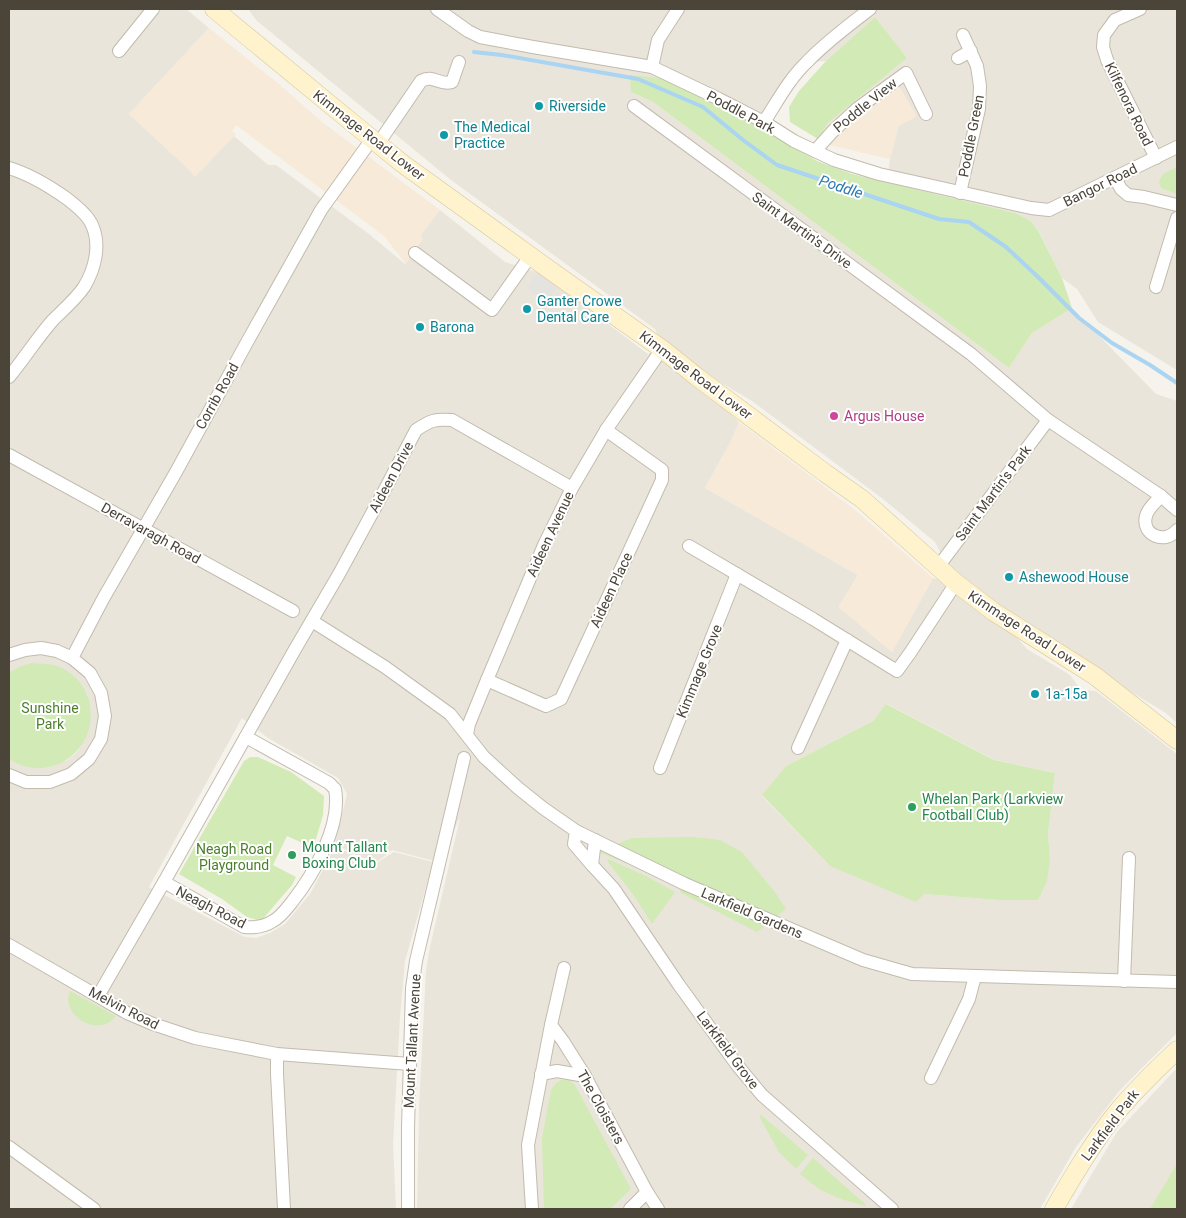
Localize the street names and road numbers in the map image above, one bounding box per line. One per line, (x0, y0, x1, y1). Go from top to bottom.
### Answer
street label: Kilfenora Road (1102, 60, 1156, 148)
street label: Poddle View (830, 74, 900, 135)
street label: Kimmage Road Lower (310, 87, 428, 184)
street label: Poddle Park (704, 87, 779, 137)
street label: Poddle Green (955, 93, 987, 179)
street label: Bangor Road (1060, 160, 1140, 210)
street label: Saint Martin's Drive (749, 189, 855, 271)
street label: Kimmage Road Lower (637, 327, 756, 423)
street label: Corrib Road (192, 360, 242, 432)
street label: Aideen Drive (366, 439, 416, 515)
street label: Saint Martin's Park (952, 441, 1035, 544)
street label: Aideen Avenue (523, 489, 577, 579)
street label: Derravaragh Road (99, 499, 203, 567)
street label: Aideen Place (587, 550, 635, 630)
street label: Kimmage Road Lower (965, 587, 1089, 675)
street label: Kimmage Grove (673, 622, 725, 720)
street label: Neagh Road (173, 883, 249, 931)
street label: Larkfield Gardens (699, 884, 805, 942)
street label: Mount Tallant Avenue (400, 973, 424, 1109)
street label: Melvin Road (86, 983, 162, 1033)
street label: Larkfield Grove (694, 1008, 762, 1092)
street label: The Cloisters (574, 1067, 628, 1147)
street label: Larkfield Park (1078, 1085, 1143, 1164)

